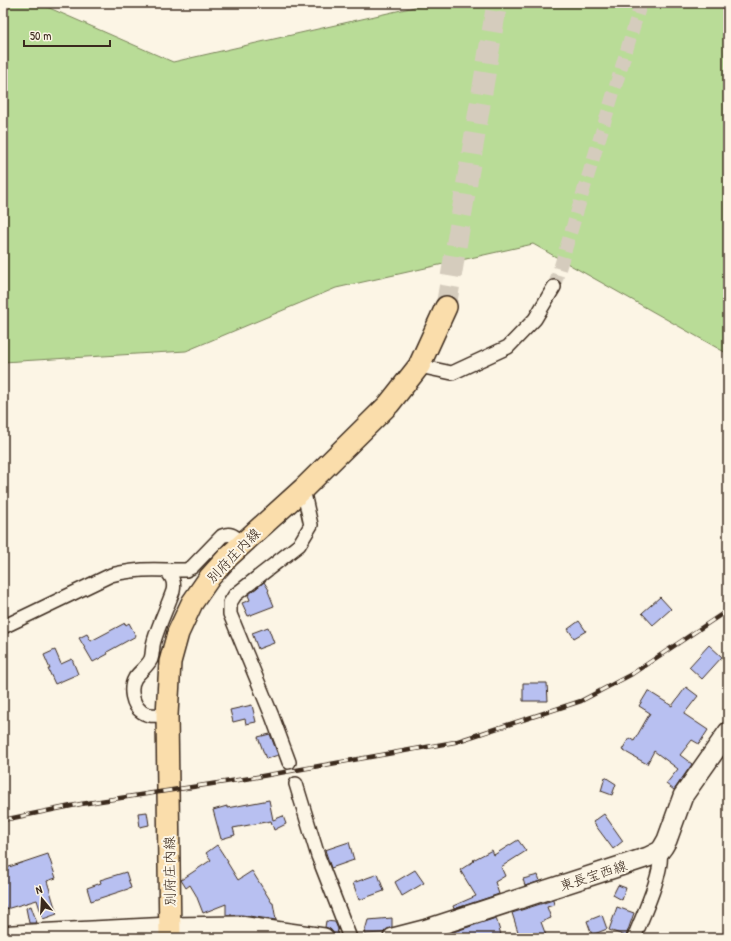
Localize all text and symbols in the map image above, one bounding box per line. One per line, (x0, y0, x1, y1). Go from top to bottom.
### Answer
scale bar (24, 22, 110, 48)
text: 50 m (30, 27, 51, 44)
street label: 別府庄内線 (202, 523, 264, 587)
street label: 別府庄内線 (159, 836, 179, 906)
street label: 東長宝西線 (557, 855, 629, 895)
north arrow (22, 879, 62, 919)
text: N (34, 882, 44, 897)

